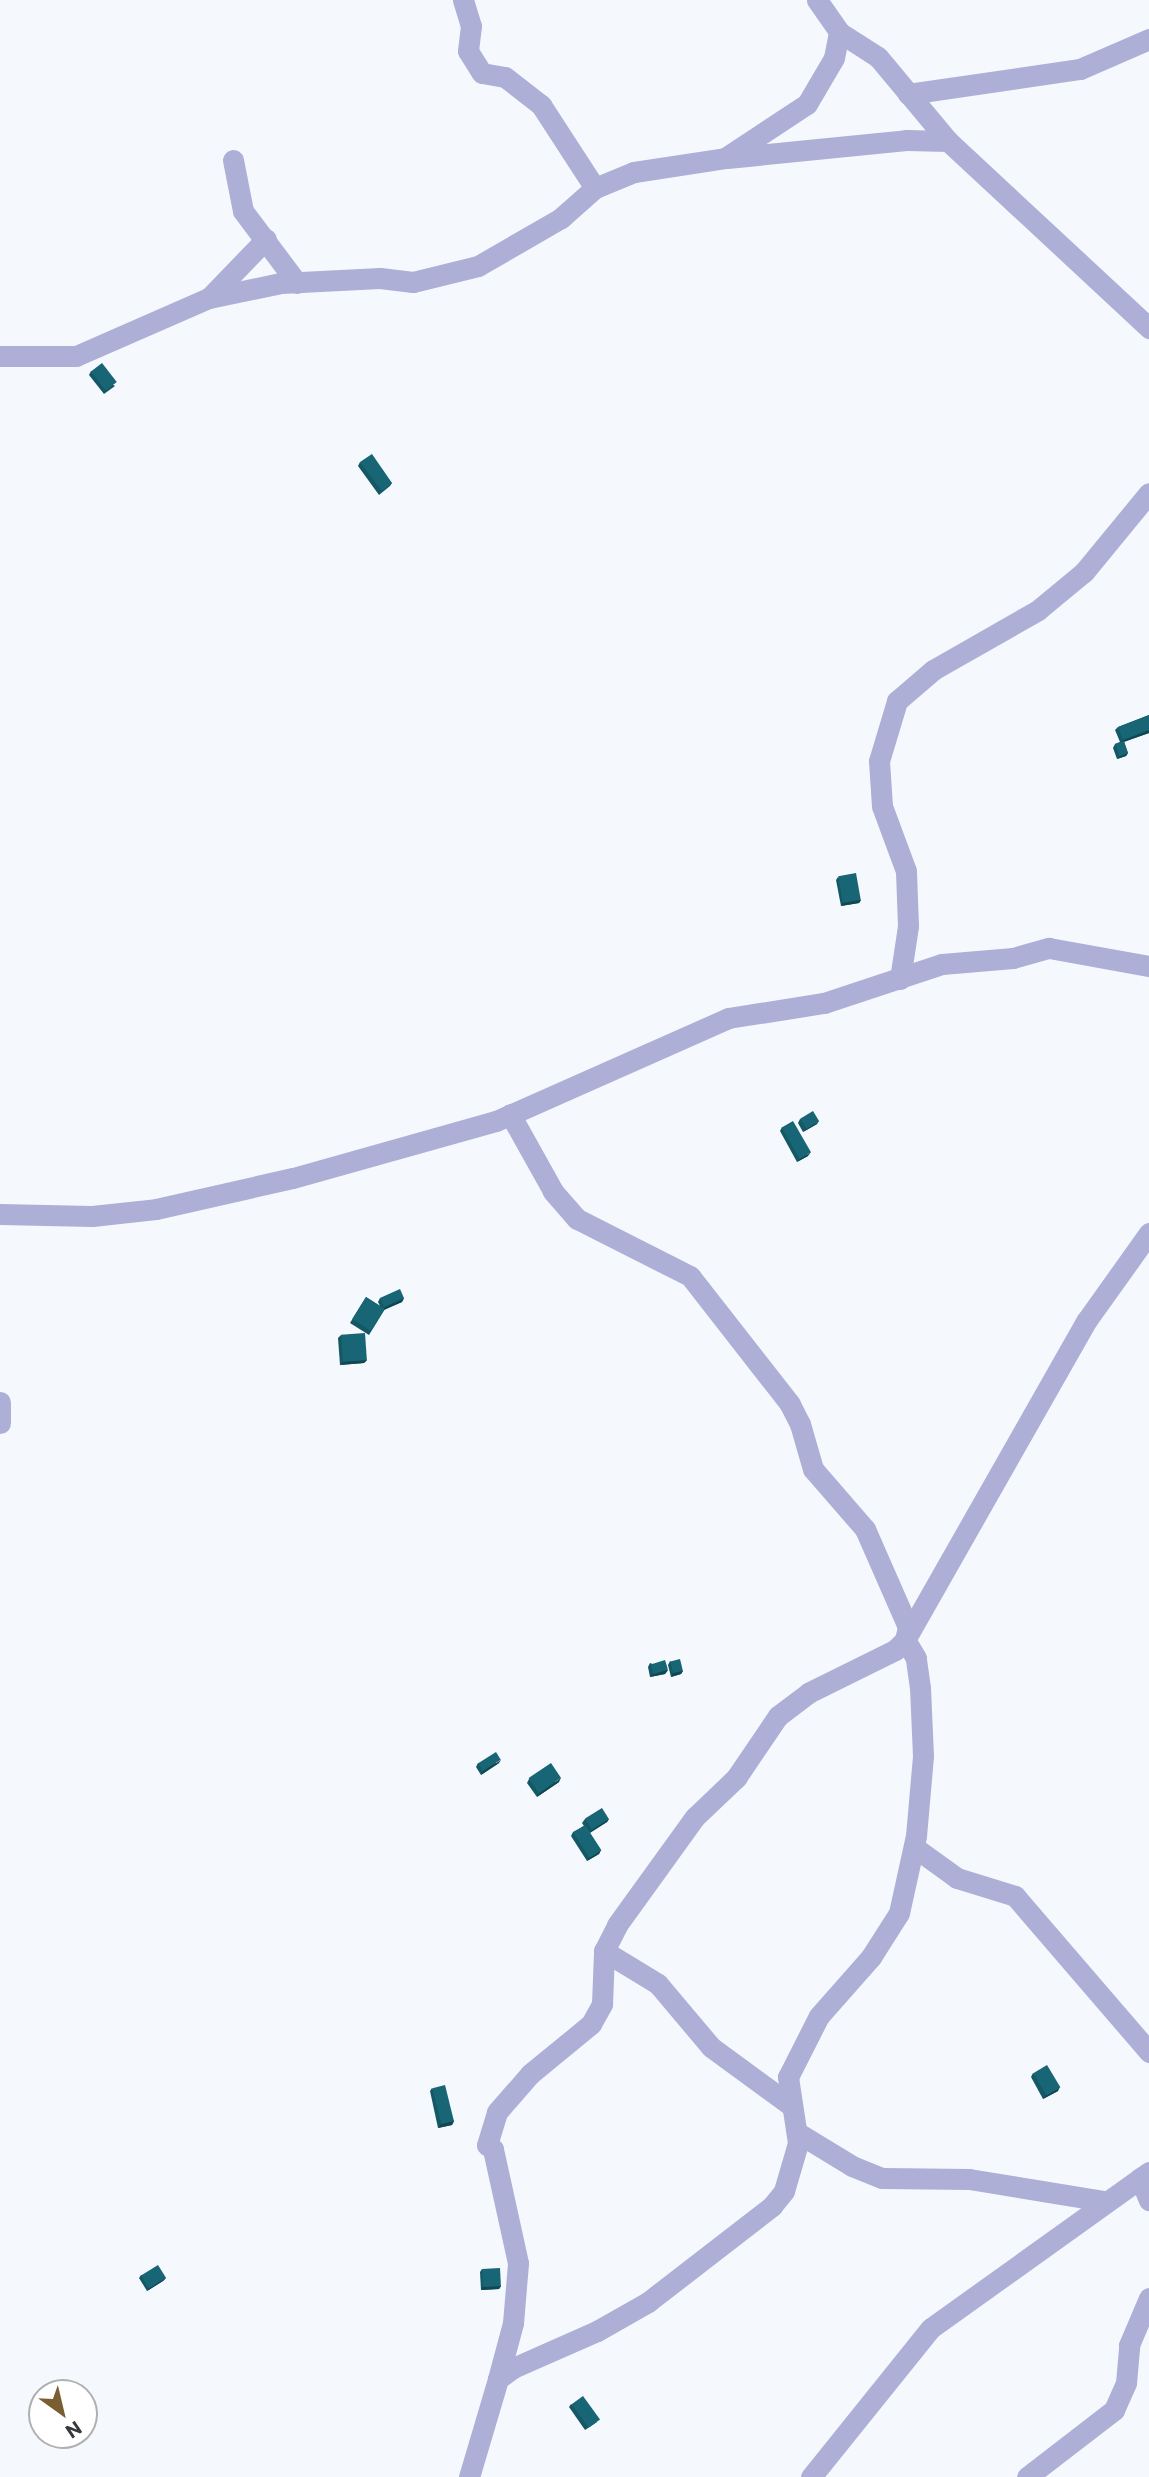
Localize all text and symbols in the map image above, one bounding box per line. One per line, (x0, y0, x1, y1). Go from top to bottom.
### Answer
north arrow (28, 2379, 98, 2449)
text: N (62, 2417, 86, 2444)

